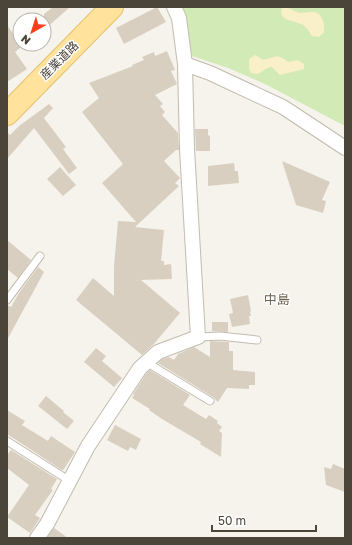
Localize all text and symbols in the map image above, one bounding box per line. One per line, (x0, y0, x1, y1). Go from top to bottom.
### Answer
north arrow (12, 12, 52, 52)
text: N (18, 32, 33, 48)
street label: 産業道路 (37, 38, 81, 82)
district label: 中島 (264, 291, 290, 307)
scale bar (212, 507, 316, 533)
text: 50 m (218, 513, 246, 528)

